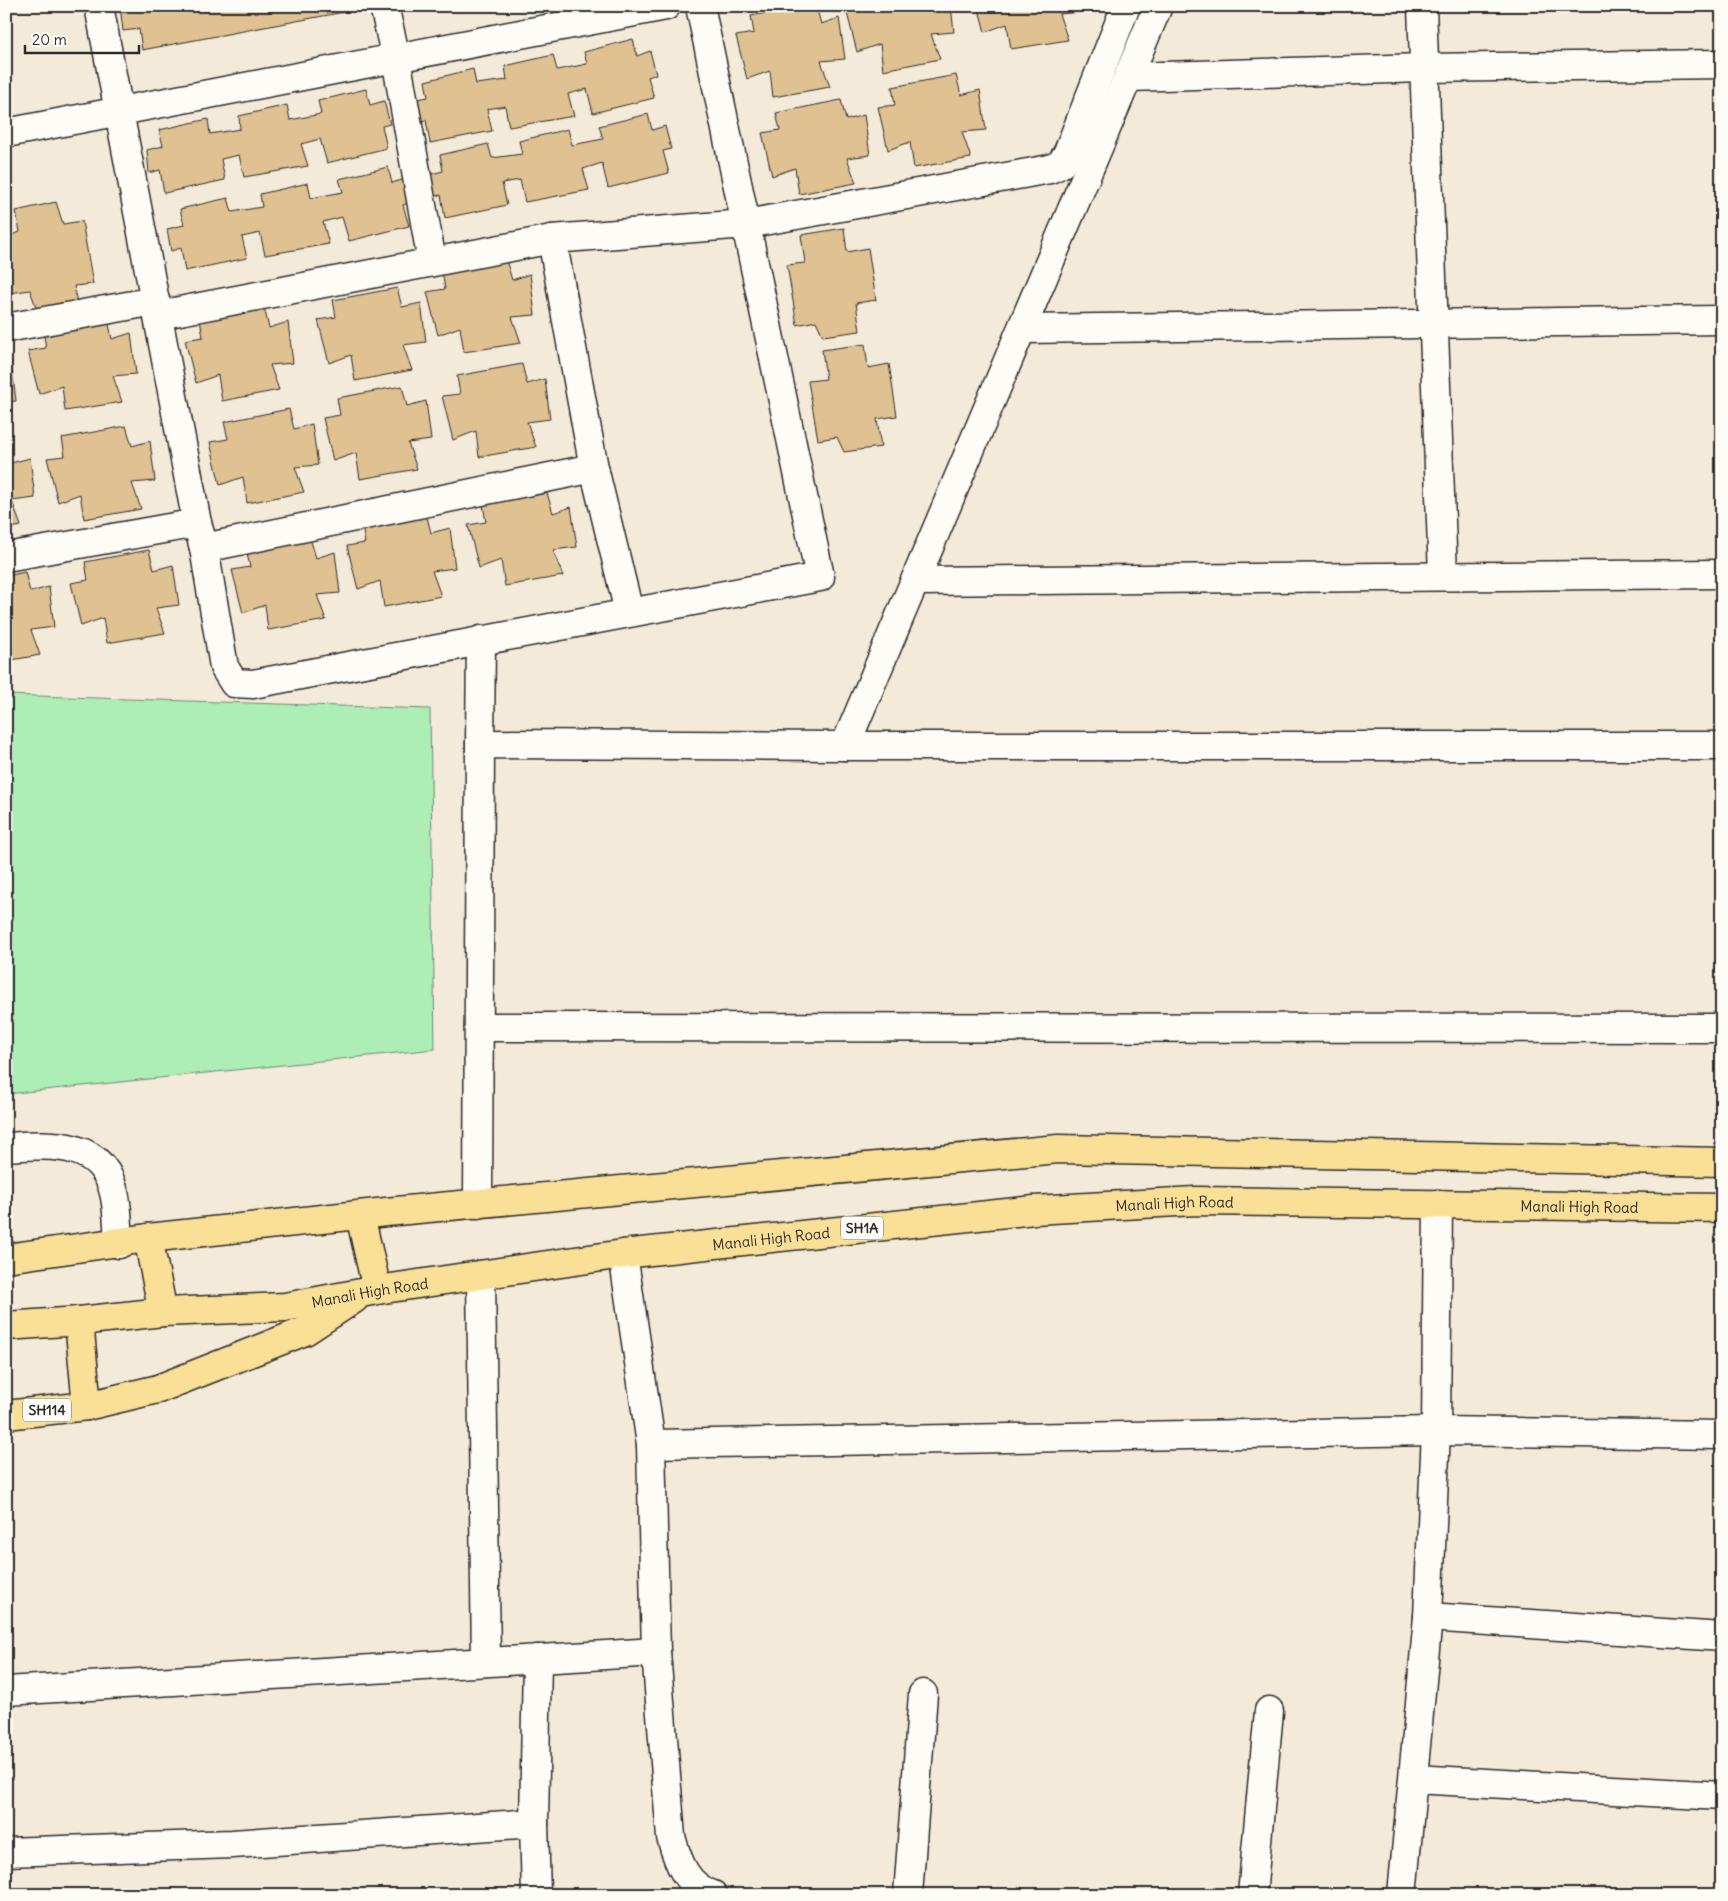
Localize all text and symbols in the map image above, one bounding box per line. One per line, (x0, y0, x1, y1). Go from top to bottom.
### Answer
scale bar (25, 22, 139, 54)
text: 20 m (32, 30, 67, 49)
street label: Manali High Road (1115, 1191, 1234, 1215)
street label: Manali High Road (1520, 1196, 1639, 1216)
road number: SH1A (841, 1216, 883, 1240)
street label: Manali High Road (711, 1222, 831, 1254)
street label: Manali High Road (310, 1273, 430, 1311)
road number: SH114 (23, 1398, 71, 1422)

